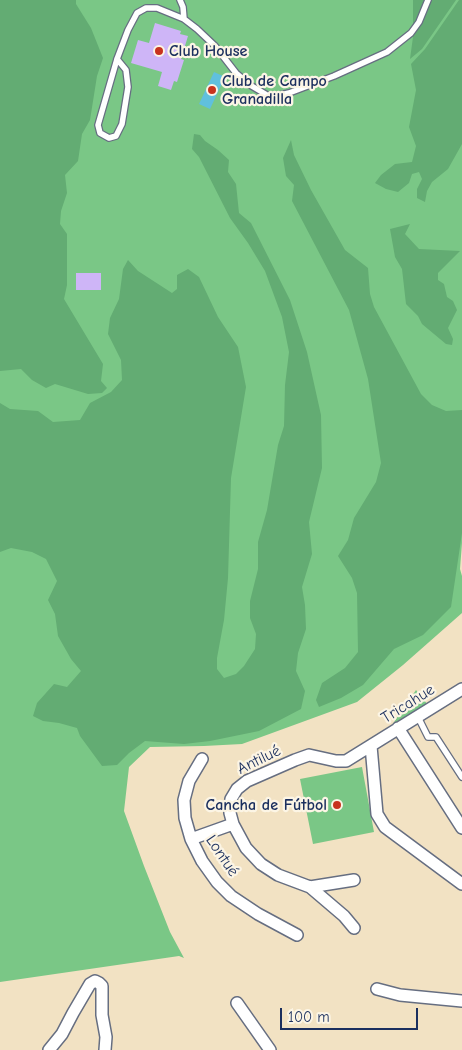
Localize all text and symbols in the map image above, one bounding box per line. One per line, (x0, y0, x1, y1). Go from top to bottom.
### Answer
place label: Club House (169, 41, 247, 61)
marker: Club House (153, 45, 165, 57)
place label: Club de Campo Granadilla (222, 71, 327, 109)
marker: Club de Campo Granadilla (206, 84, 218, 96)
street label: Tricahue (378, 680, 438, 728)
street label: Antilué (234, 741, 284, 779)
place label: Cancha de Fútbol (206, 795, 327, 815)
marker: Cancha de Fútbol (331, 799, 343, 811)
street label: Lontué (201, 832, 243, 880)
scale bar (282, 998, 420, 1030)
text: 100 m (288, 1008, 330, 1026)

